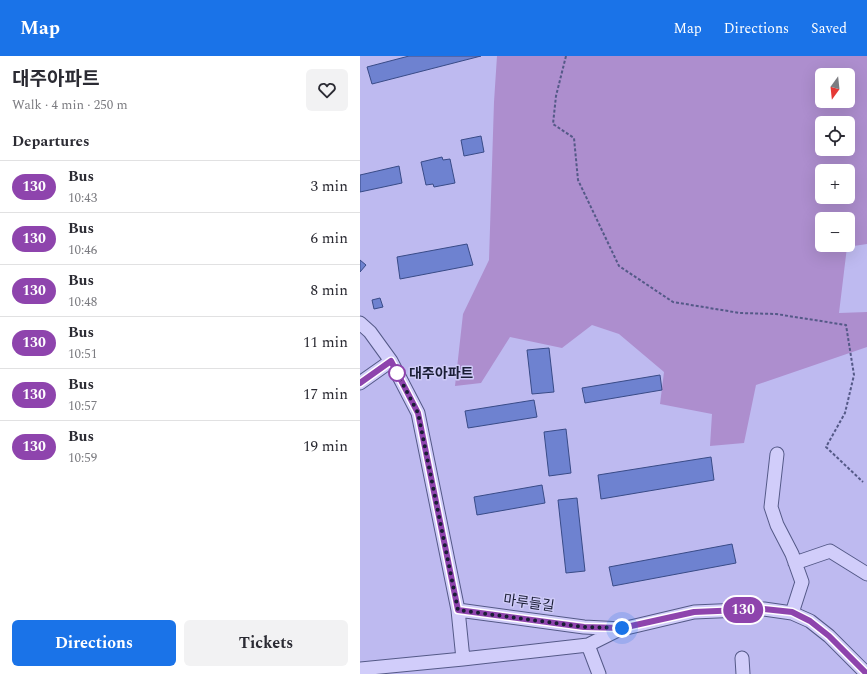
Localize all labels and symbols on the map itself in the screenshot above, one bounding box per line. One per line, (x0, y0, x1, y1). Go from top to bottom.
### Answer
north arrow (815, 68, 855, 108)
place label: 대주아파트 (409, 363, 474, 384)
marker: 대주아파트 (388, 364, 406, 382)
street label: 마루들길 (502, 589, 556, 617)
line badge: 130 (720, 597, 766, 623)
your location (612, 618, 632, 638)

